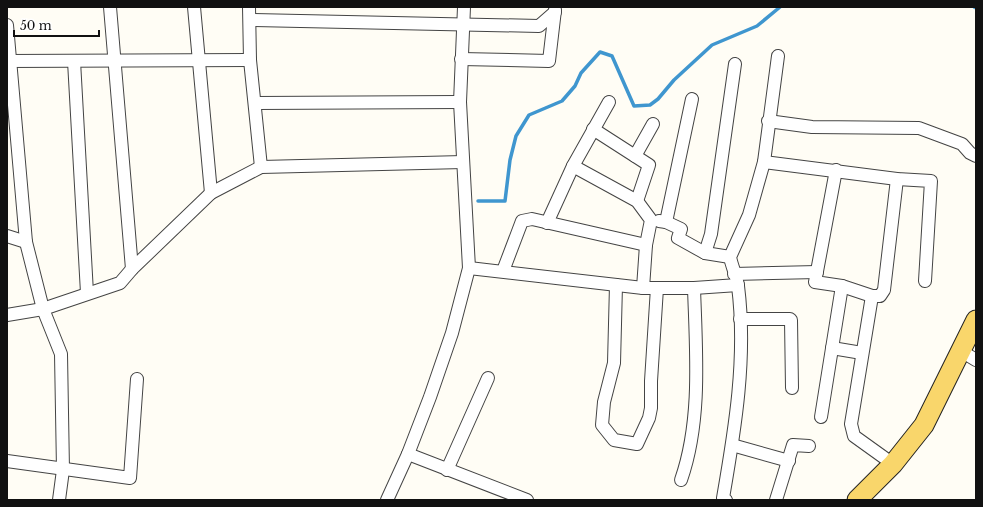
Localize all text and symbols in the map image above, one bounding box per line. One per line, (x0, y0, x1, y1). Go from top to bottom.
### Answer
scale bar (14, 12, 99, 38)
text: 50 m (20, 18, 52, 33)

